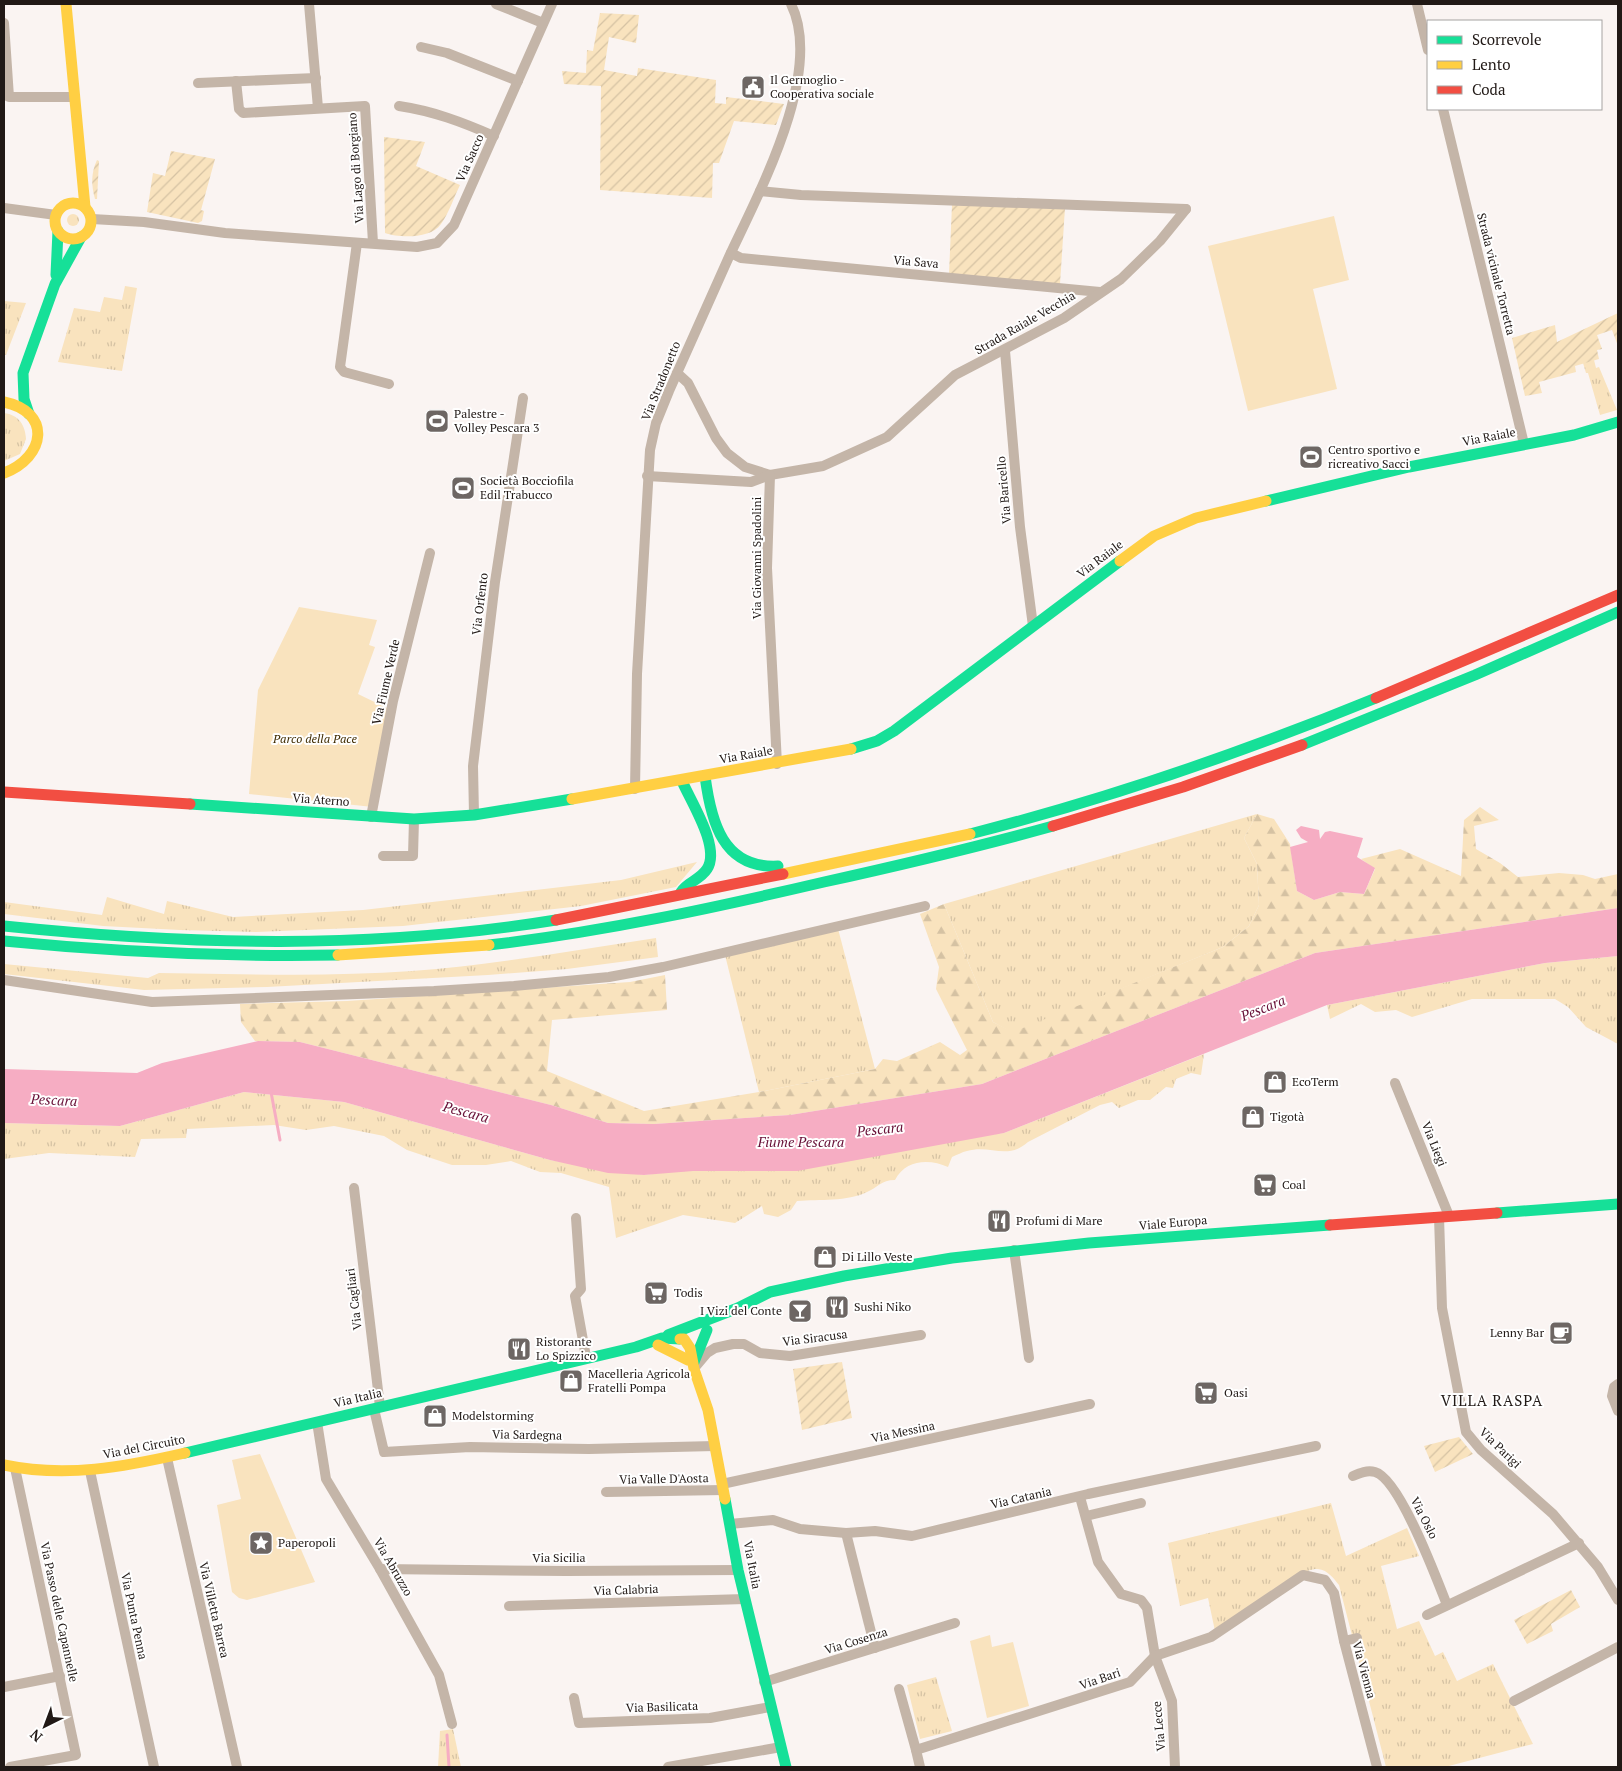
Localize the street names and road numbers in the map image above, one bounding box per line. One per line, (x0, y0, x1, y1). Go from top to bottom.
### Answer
street label: Via Lago di Borgiano (344, 112, 367, 224)
street label: Via Sacco (452, 131, 487, 184)
street label: Strada vicinale Torretta (1474, 211, 1519, 337)
street label: Via Sava (893, 252, 939, 271)
street label: Strada Raiale Vecchia (972, 288, 1078, 357)
street label: Via Stradonetto (638, 339, 683, 423)
street label: Via Raiale (1461, 424, 1517, 449)
street label: Via Baricello (993, 455, 1014, 524)
street label: Via Giovanni Spadolini (749, 496, 764, 619)
street label: Via Raiale (1074, 536, 1126, 581)
street label: Via Orfento (468, 572, 491, 636)
street label: Via Fiume Verde (368, 638, 403, 726)
street label: Via Raiale (718, 742, 774, 767)
street label: Via Aterno (292, 790, 350, 809)
street label: Via Liegi (1419, 1119, 1450, 1169)
street label: Viale Europa (1138, 1212, 1208, 1233)
street label: Via Cagliari (342, 1267, 365, 1331)
street label: Via Siracusa (782, 1326, 848, 1349)
street label: Via Italia (332, 1385, 383, 1410)
street label: Via Messina (870, 1417, 936, 1446)
street label: Via Parigi (1476, 1424, 1525, 1471)
street label: Via Sardegna (492, 1426, 562, 1443)
street label: Via del Circuito (102, 1431, 186, 1462)
street label: Via Valle D'Aosta (619, 1470, 709, 1487)
street label: Via Catania (989, 1483, 1053, 1512)
street label: Via Oslo (1408, 1494, 1442, 1542)
street label: Via Abruzzo (371, 1535, 416, 1599)
street label: Via Passo delle Capannelle (37, 1540, 82, 1683)
street label: Via Italia (740, 1540, 765, 1590)
street label: Via Sicilia (532, 1550, 586, 1565)
street label: Via Villetta Barrea (196, 1560, 233, 1659)
street label: Via Punta Penna (118, 1571, 151, 1661)
street label: Via Calabria (593, 1581, 659, 1598)
street label: Via Cosenza (823, 1624, 889, 1657)
street label: Via Vienna (1350, 1640, 1379, 1700)
street label: Via Bari (1077, 1664, 1123, 1693)
street label: Via Basilicata (626, 1698, 698, 1715)
street label: Via Lecce (1149, 1700, 1168, 1752)

